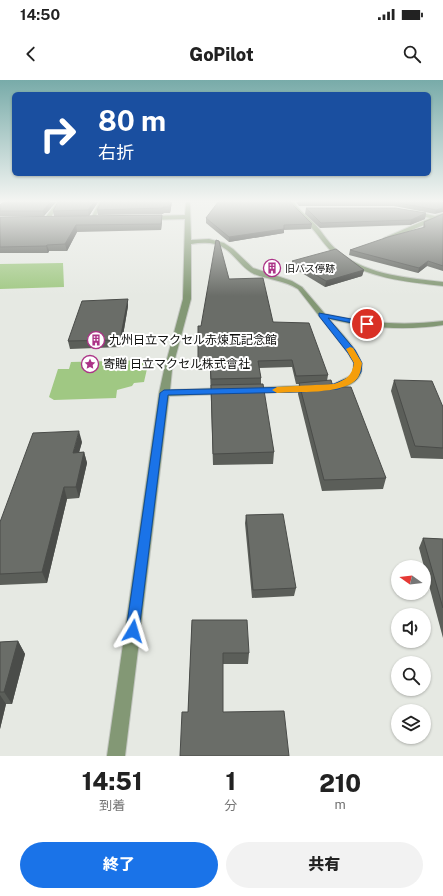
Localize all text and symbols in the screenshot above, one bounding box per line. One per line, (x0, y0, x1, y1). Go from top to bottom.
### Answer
text: 14:50 (20, 6, 60, 23)
icon: back (20, 43, 42, 65)
icon: search (401, 43, 423, 65)
text: GoPilot (189, 44, 254, 65)
text: 80 m (98, 104, 166, 137)
icon: right (32, 108, 84, 160)
text: 右折 (98, 142, 134, 163)
building icon: 旧バス停跡 (262, 258, 282, 278)
place label: 旧バス停跡 (285, 262, 335, 274)
pin (350, 307, 384, 341)
icon: arrive (356, 313, 378, 335)
building icon: 九州日立マクセル赤煉瓦記念館 (86, 330, 106, 350)
place label: 九州日立マクセル赤煉瓦記念館 (109, 333, 277, 347)
place icon: 寄贈 日立マクセル株式會社 (80, 354, 100, 374)
place label: 寄贈 日立マクセル株式會社 (103, 357, 250, 371)
north arrow (391, 560, 431, 600)
map controls (391, 560, 431, 744)
button: sound (391, 608, 431, 648)
position arrow (112, 610, 154, 652)
button: search (391, 656, 431, 696)
button: layers (391, 704, 431, 744)
text: 14:51 (82, 767, 142, 795)
text: 1 (226, 767, 236, 795)
text: 210 (319, 769, 361, 797)
text: m (335, 797, 346, 812)
text: 到着 (99, 798, 125, 813)
text: 分 (224, 798, 237, 813)
button: 終了 (20, 842, 218, 888)
button: 共有 (226, 842, 423, 888)

